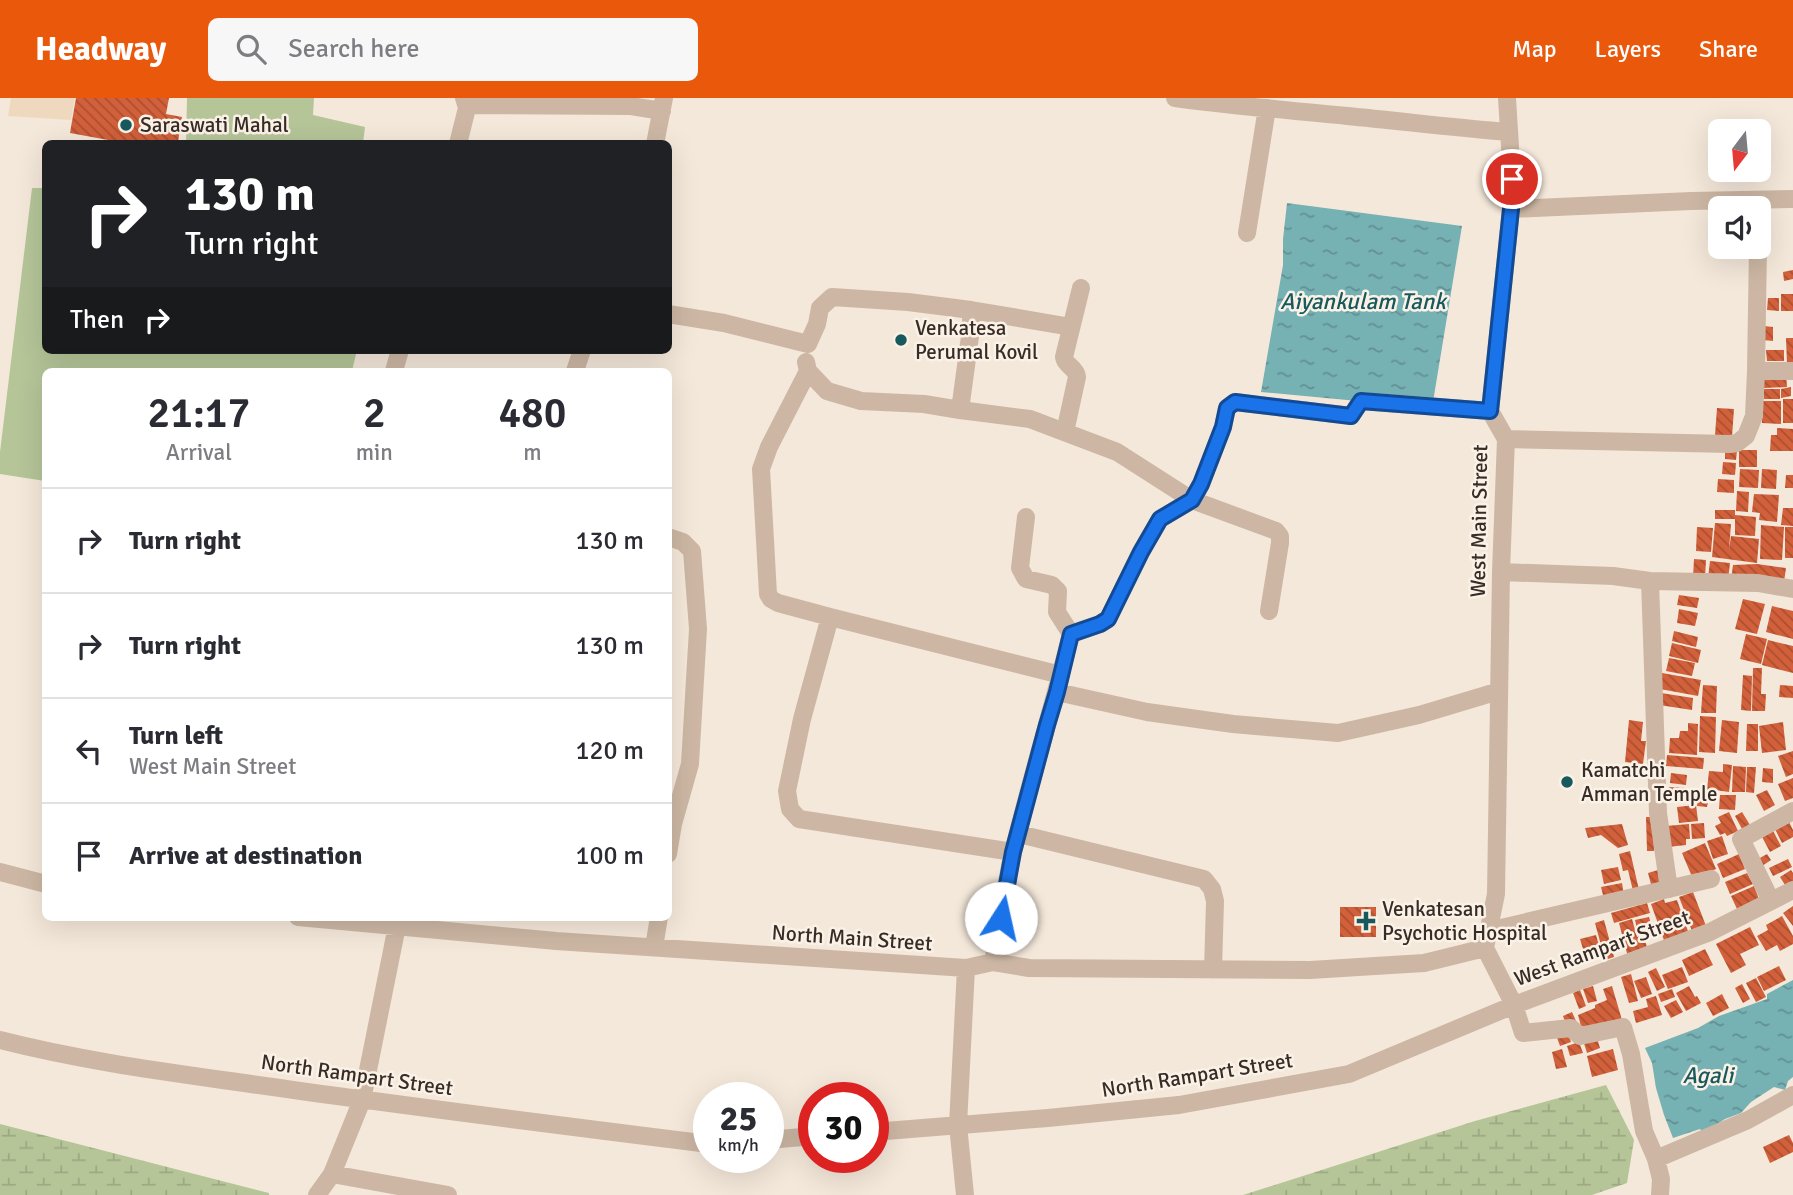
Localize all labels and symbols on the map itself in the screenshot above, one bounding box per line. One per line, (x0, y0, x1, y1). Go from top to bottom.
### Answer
place label: Saraswati Mahal (140, 112, 289, 138)
marker: Saraswati Mahal (118, 117, 134, 133)
north arrow (1708, 119, 1771, 182)
pin (1482, 149, 1542, 209)
water label: Aiyankulam Tank (1280, 287, 1448, 316)
place label: Venkatesa Perumal Kovil (915, 315, 1038, 365)
marker: Venkatesa Perumal Kovil (893, 332, 909, 348)
street label: West Main Street (1465, 444, 1493, 598)
place label: Kamatchi Amman Temple (1581, 757, 1717, 807)
marker: Kamatchi Amman Temple (1559, 774, 1575, 790)
position arrow (964, 881, 1038, 955)
place label: Venkatesan Psychotic Hospital (1382, 896, 1547, 946)
street label: West Rampart Street (1511, 904, 1693, 992)
marker: Venkatesan Psychotic Hospital (1356, 911, 1376, 931)
street label: North Main Street (771, 919, 933, 957)
street label: North Rampart Street (1100, 1047, 1294, 1103)
street label: North Rampart Street (260, 1049, 454, 1101)
water label: Agali (1683, 1061, 1736, 1090)
speed limit sign: 30 (798, 1082, 889, 1173)

